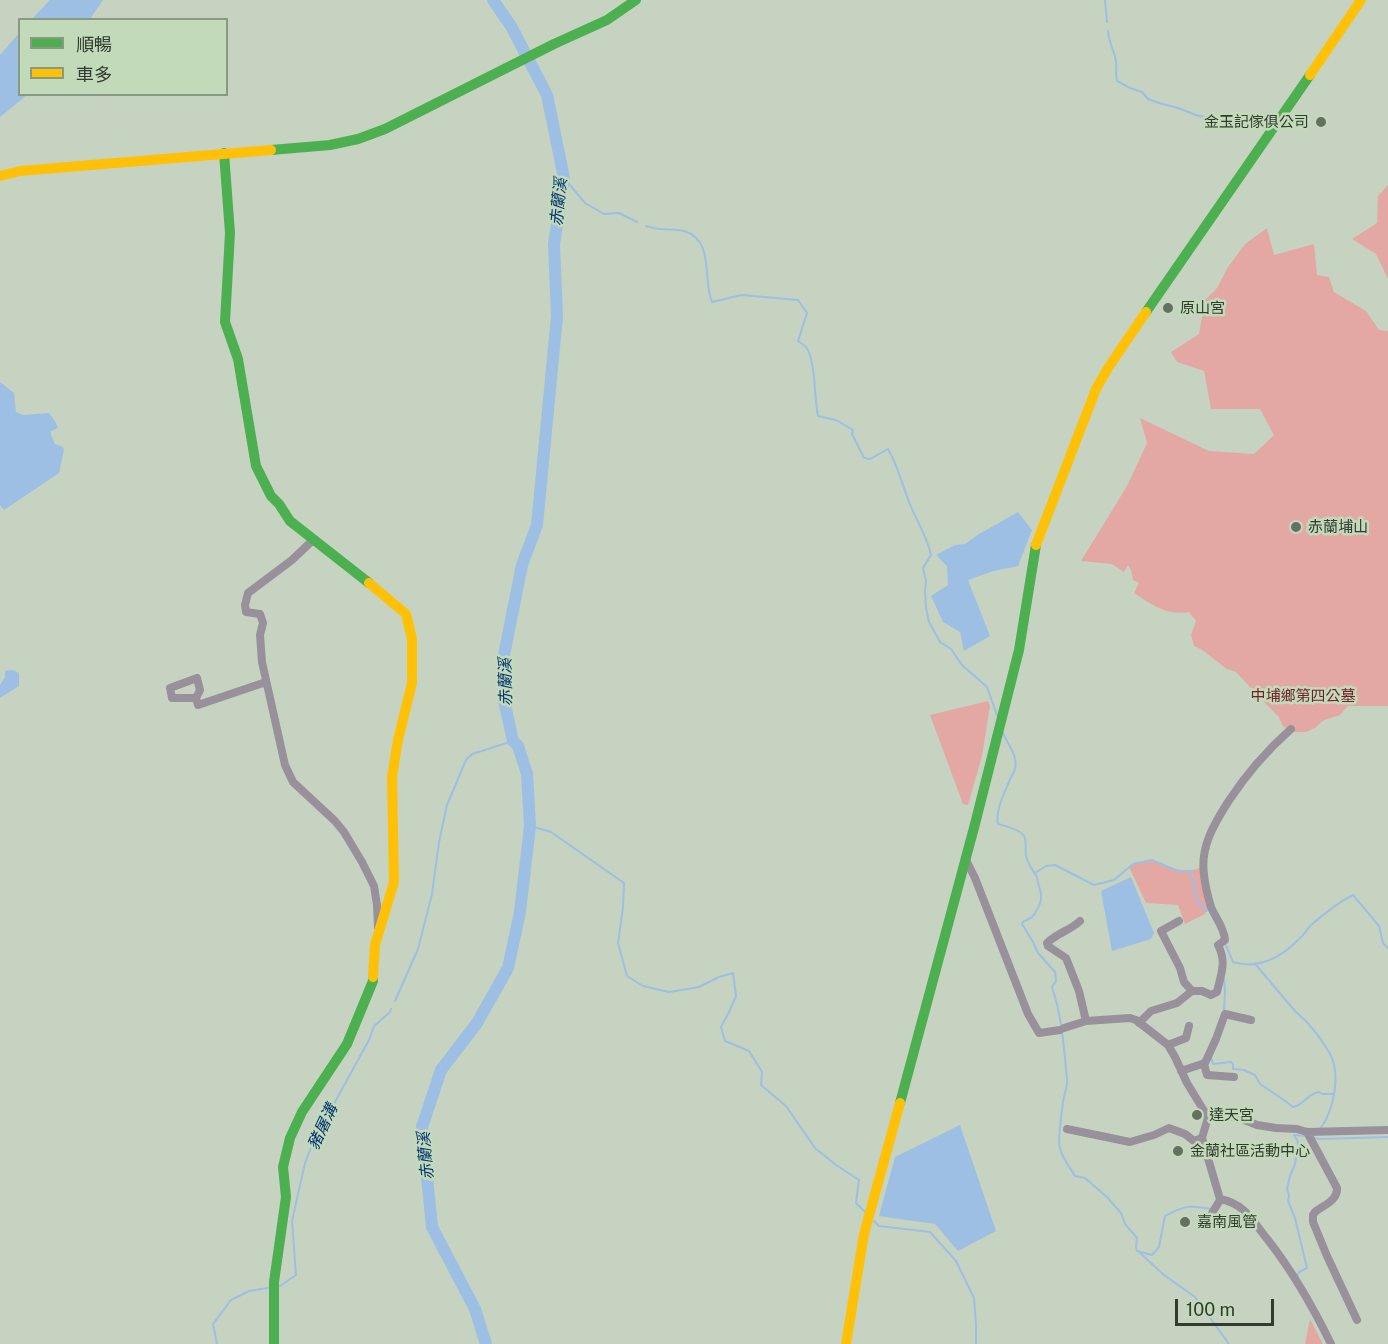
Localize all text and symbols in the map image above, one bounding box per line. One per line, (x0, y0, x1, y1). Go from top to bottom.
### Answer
legend (18, 18, 228, 96)
text: 順暢 (76, 34, 112, 55)
text: 車多 (76, 64, 112, 85)
place label: 金玉記傢俱公司 (1204, 113, 1309, 131)
marker: 金玉記傢俱公司 (1314, 115, 1328, 129)
water label: 赤蘭溪 (547, 177, 571, 227)
place label: 原山宮 (1180, 299, 1225, 317)
marker: 原山宮 (1161, 301, 1175, 315)
place label: 赤蘭埔山 (1308, 518, 1368, 536)
marker: 赤蘭埔山 (1289, 520, 1303, 534)
water label: 赤蘭溪 (496, 658, 516, 706)
park label: 中埔鄉第四公墓 (1251, 687, 1355, 705)
water label: 豬屠溝 (304, 1101, 342, 1153)
place label: 達天宮 (1209, 1106, 1254, 1124)
marker: 達天宮 (1190, 1108, 1204, 1122)
water label: 赤蘭溪 (414, 1131, 438, 1181)
place label: 金蘭社區活動中心 (1190, 1142, 1310, 1160)
marker: 金蘭社區活動中心 (1171, 1144, 1185, 1158)
place label: 嘉南風管 (1197, 1213, 1257, 1231)
marker: 嘉南風管 (1178, 1215, 1192, 1229)
scale bar (1178, 1287, 1277, 1325)
text: 100 m (1186, 1299, 1235, 1320)

